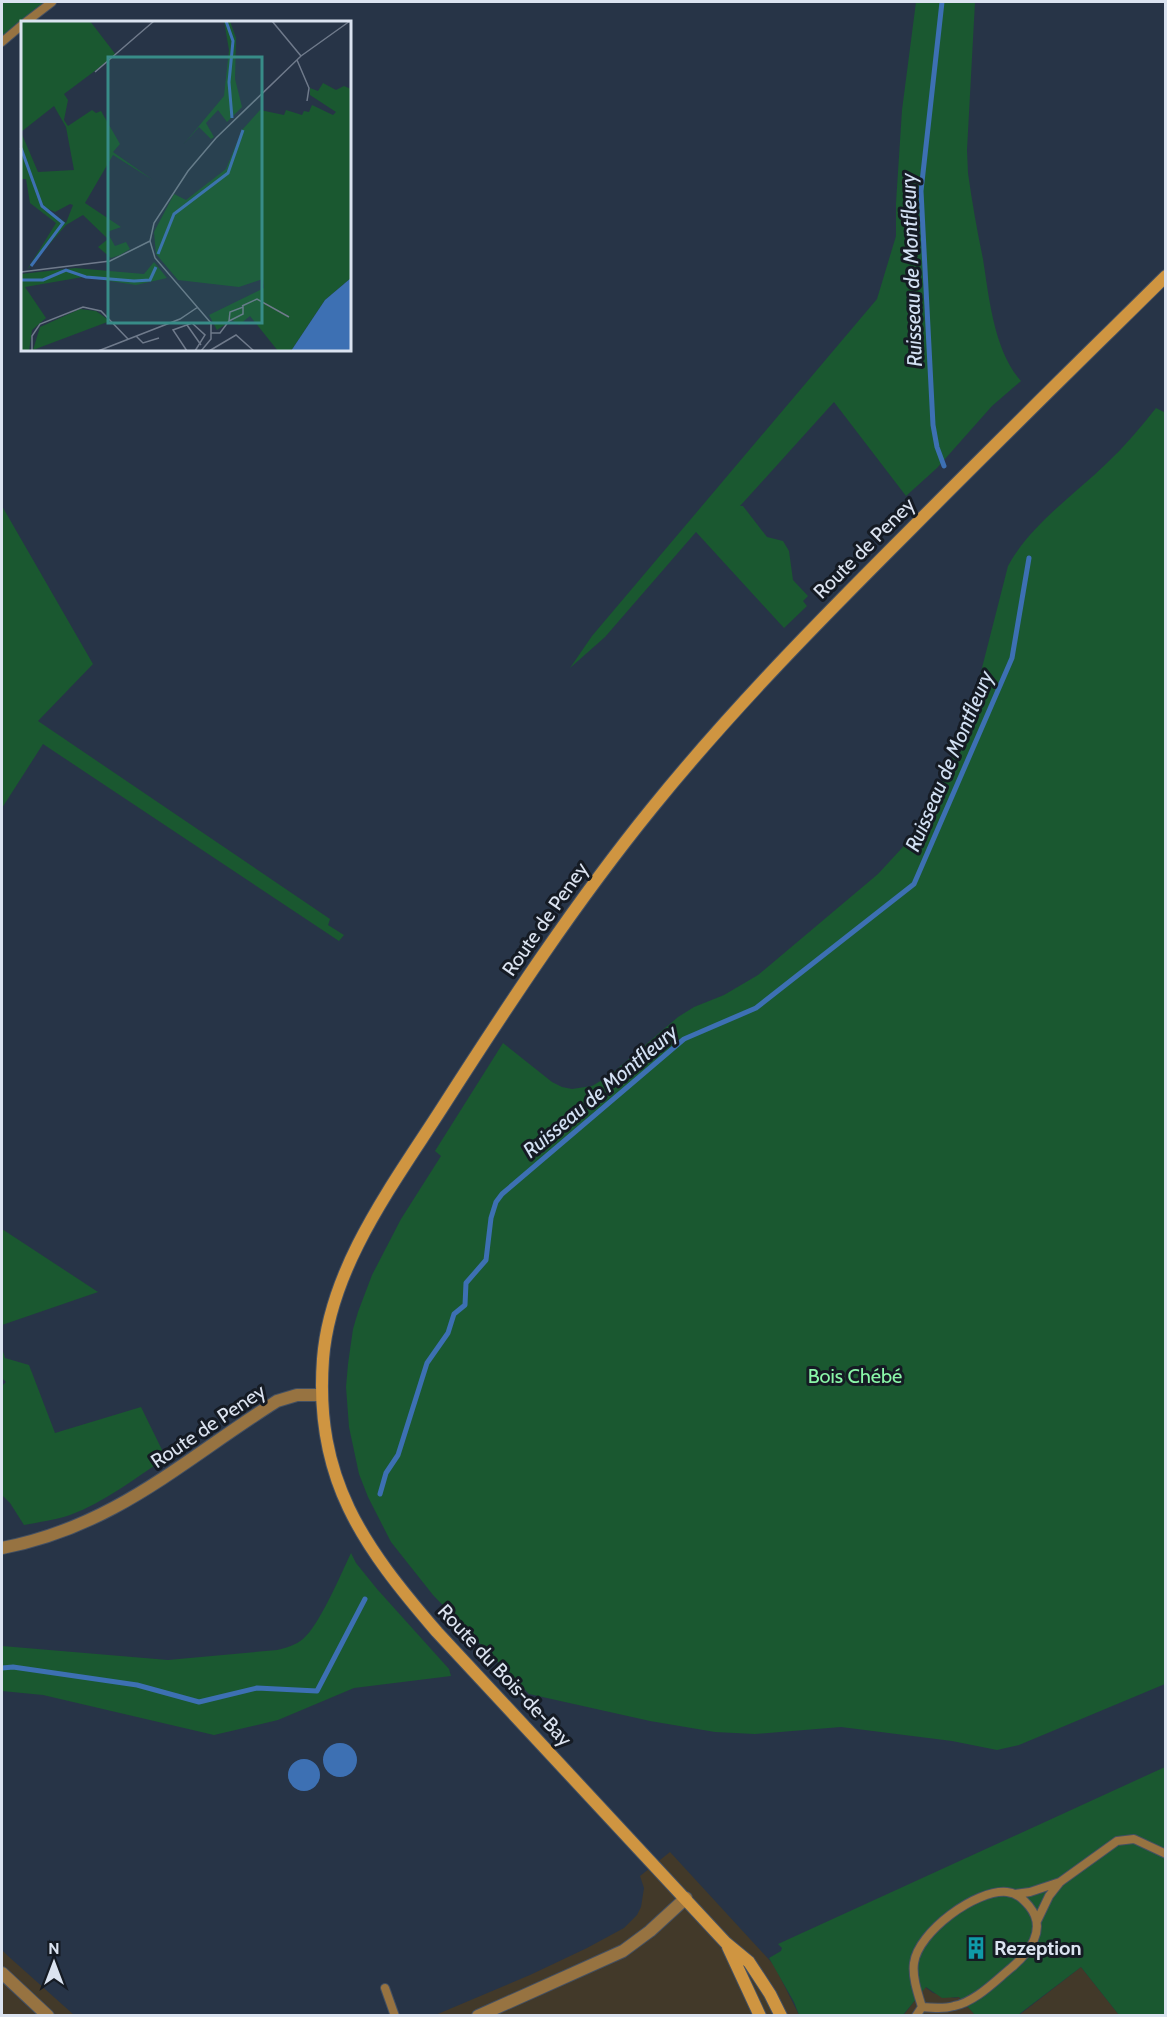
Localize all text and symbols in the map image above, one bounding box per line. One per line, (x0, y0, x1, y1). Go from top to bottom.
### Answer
inset map (21, 21, 351, 351)
water label: Ruisseau de Montfleury (895, 171, 927, 367)
street label: Route de Peney (808, 492, 920, 604)
water label: Ruisseau de Montfleury (900, 666, 999, 855)
street label: Route de Peney (497, 858, 593, 980)
water label: Ruisseau de Montfleury (518, 1018, 683, 1163)
park label: Bois Chébé (808, 1364, 902, 1388)
street label: Route de Peney (146, 1379, 270, 1473)
street label: Route du Bois-de-Bay (433, 1599, 577, 1751)
north arrow (24, 1933, 84, 1993)
building icon: Rezeption (963, 1935, 989, 1961)
place label: Rezeption (994, 1936, 1081, 1960)
text: N (48, 1939, 60, 1958)

